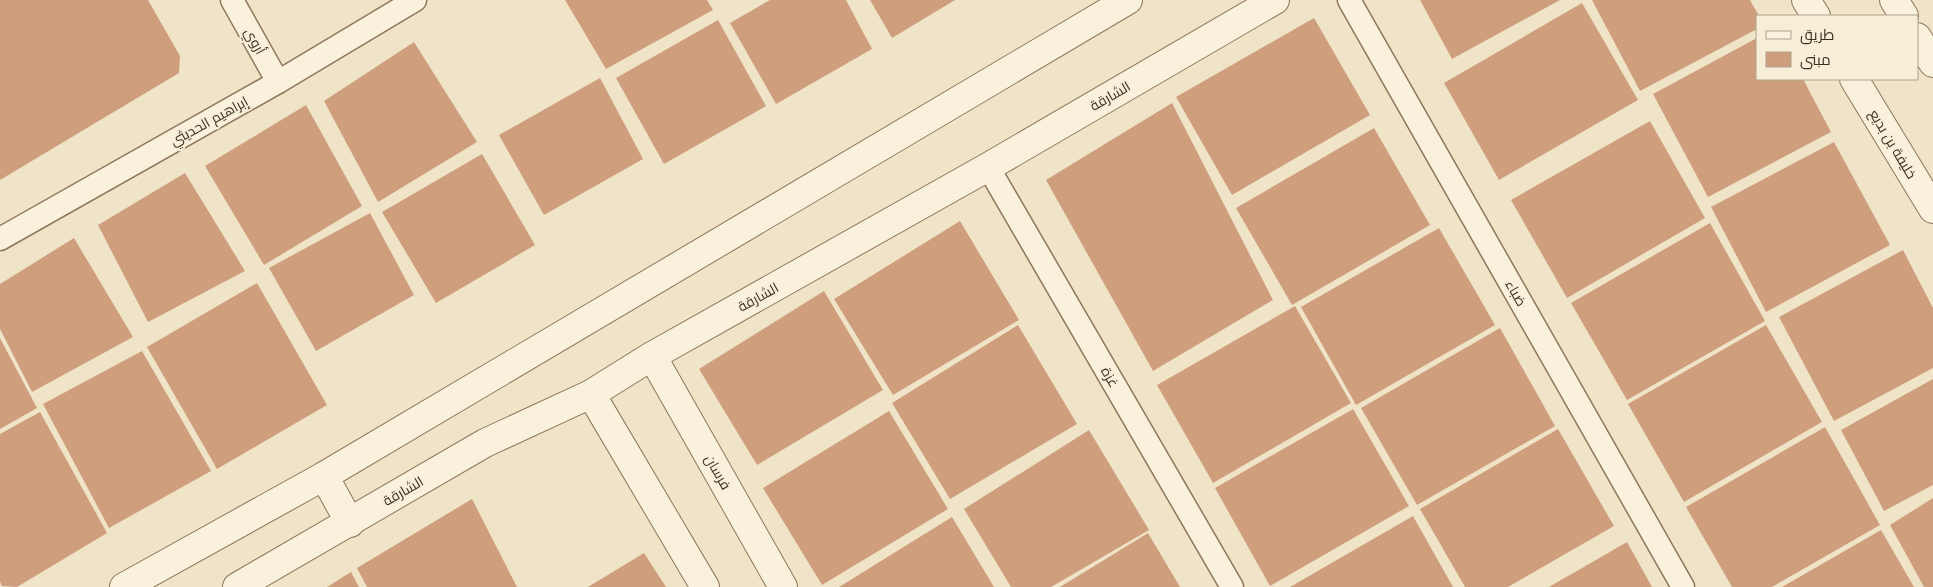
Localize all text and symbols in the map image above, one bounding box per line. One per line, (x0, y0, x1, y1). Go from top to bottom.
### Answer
legend (1756, 15, 1918, 80)
street label: أروي (238, 24, 271, 59)
text: طريق (1800, 24, 1834, 45)
text: مبنى (1800, 49, 1831, 70)
street label: الشارقة (1086, 76, 1134, 115)
street label: إبراهيم الحديثي (166, 91, 253, 152)
street label: خليفة بن بديع (1865, 105, 1922, 182)
street label: ضباء (1501, 276, 1531, 309)
street label: الشارقة (734, 278, 782, 316)
street label: غزة (1097, 363, 1124, 390)
street label: فرسان (701, 451, 736, 493)
street label: الشارقة (379, 471, 427, 510)

